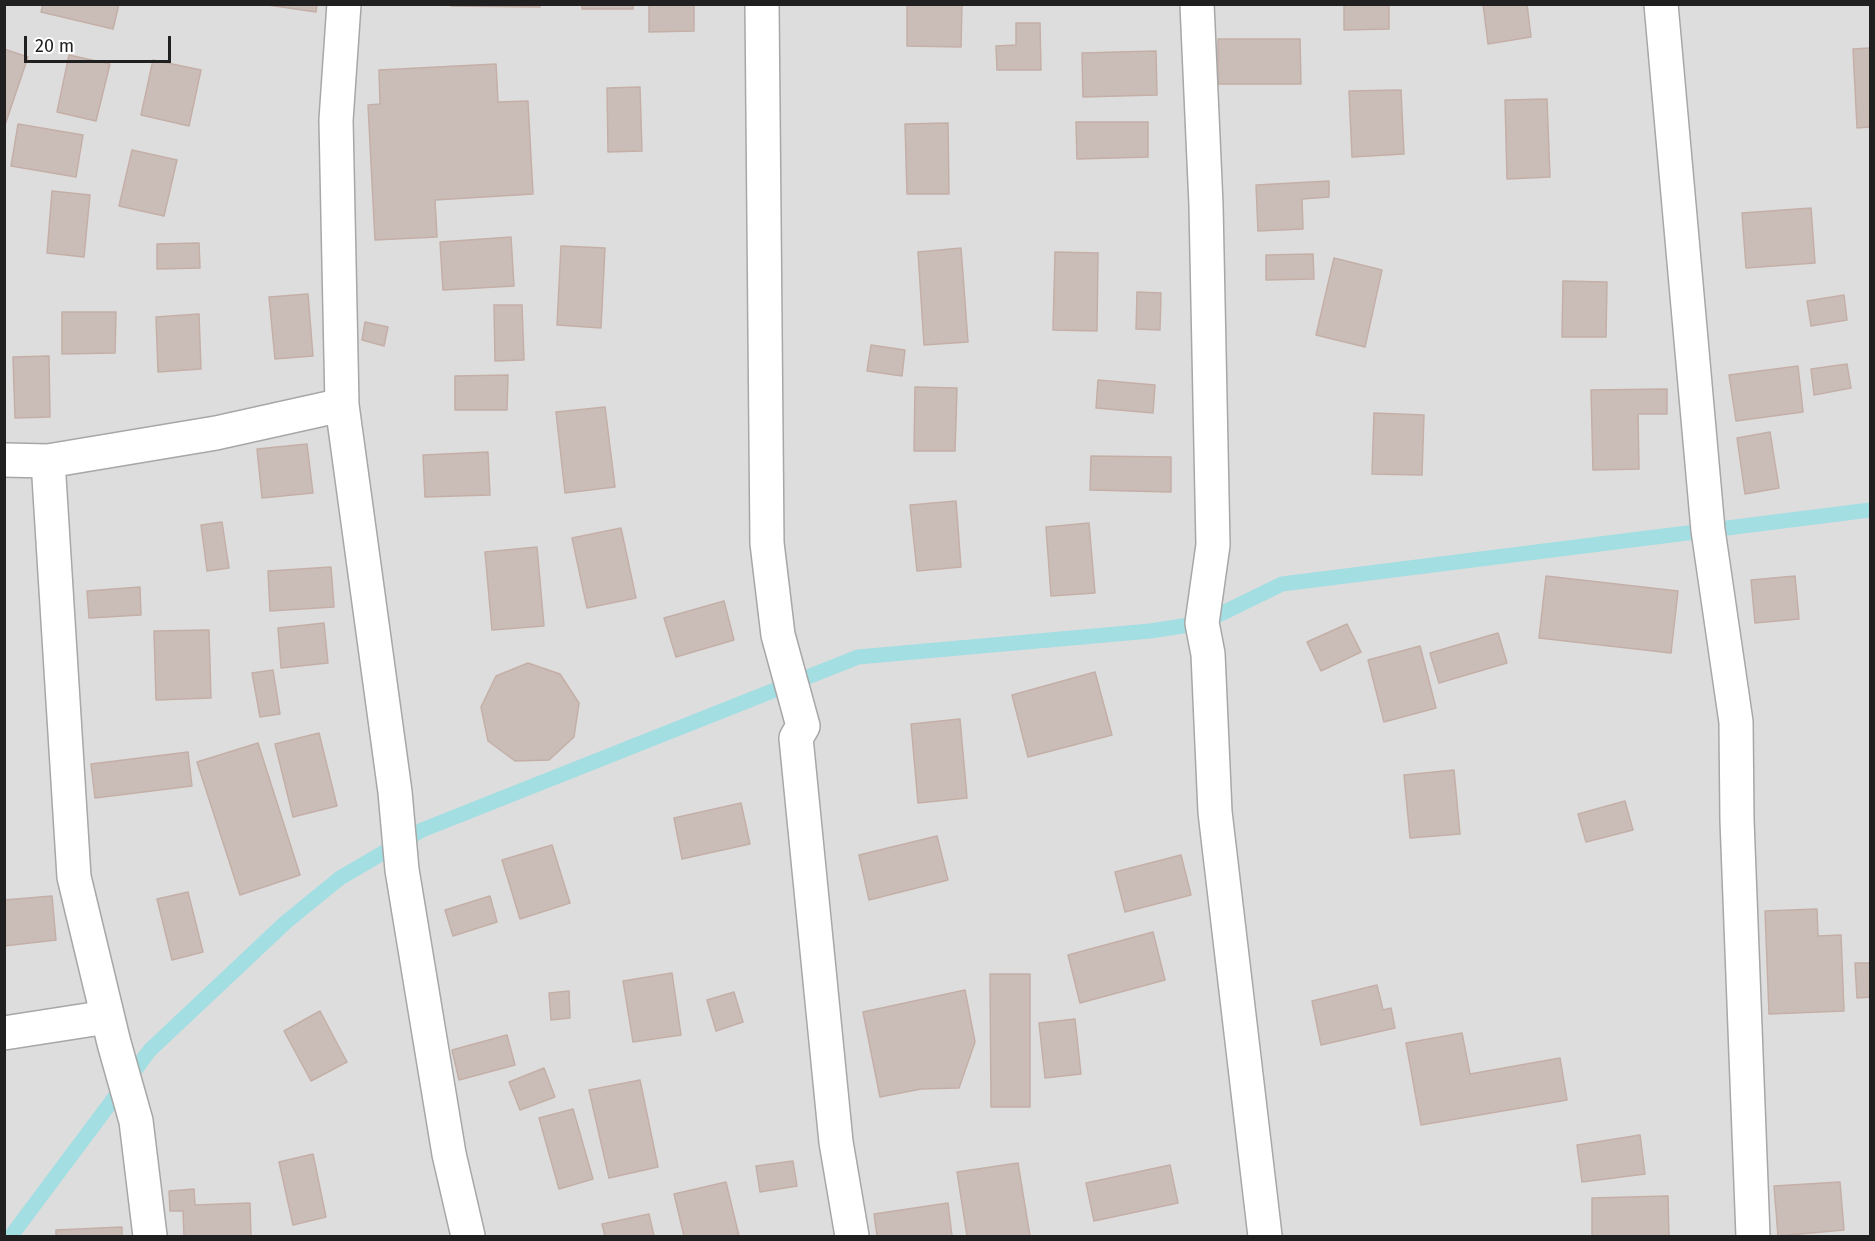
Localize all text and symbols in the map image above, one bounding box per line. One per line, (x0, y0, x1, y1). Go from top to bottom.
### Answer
scale bar (27, 24, 174, 62)
text: 20 m (35, 35, 74, 57)

